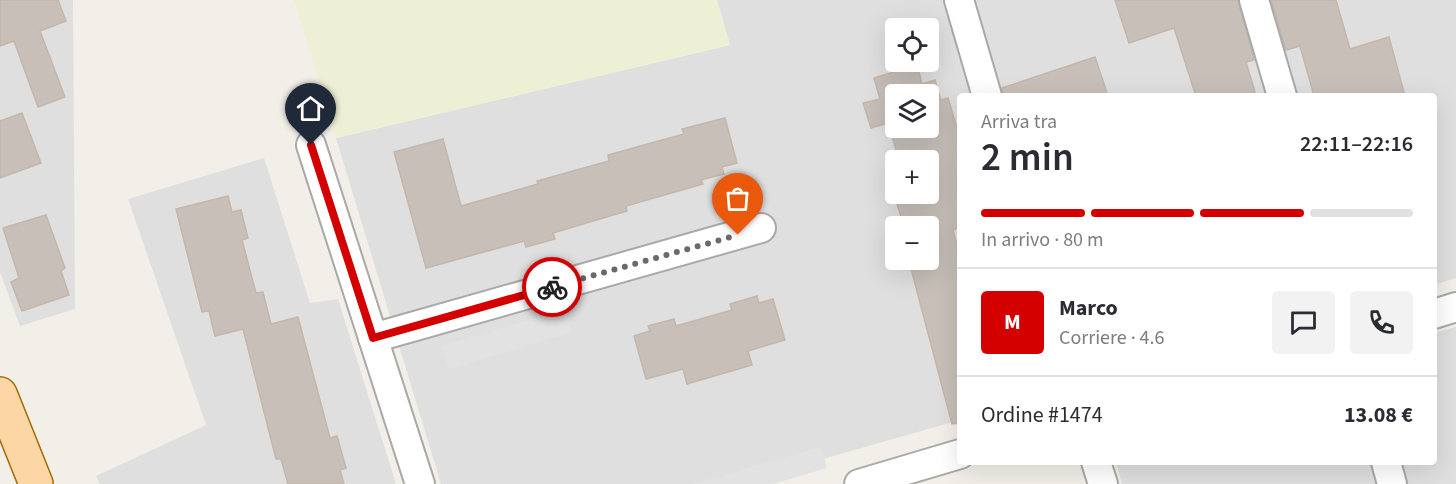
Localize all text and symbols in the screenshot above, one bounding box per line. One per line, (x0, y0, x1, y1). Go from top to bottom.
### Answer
map controls (885, 18, 939, 270)
button: locate (885, 18, 939, 72)
pin (285, 83, 336, 145)
button: layers (885, 84, 939, 138)
icon: home (294, 92, 327, 125)
text: Arriva tra (981, 108, 1057, 136)
text: 22:11–22:16 (1300, 128, 1413, 160)
text: 2 min (981, 130, 1074, 186)
button: + (885, 150, 939, 204)
pin (712, 173, 763, 235)
icon: bag (721, 182, 754, 215)
button: − (885, 216, 939, 270)
text: In arrivo · 80 m (981, 226, 1104, 254)
courier (522, 257, 582, 317)
icon: bike (536, 271, 569, 304)
button: chat (1272, 291, 1335, 354)
button: phone (1350, 291, 1413, 354)
text: Marco (1059, 292, 1118, 324)
text: M (1004, 306, 1021, 338)
text: Corriere · 4.6 (1059, 324, 1164, 352)
text: Ordine #1474 (981, 399, 1103, 431)
text: 13.08 € (1344, 399, 1413, 431)

